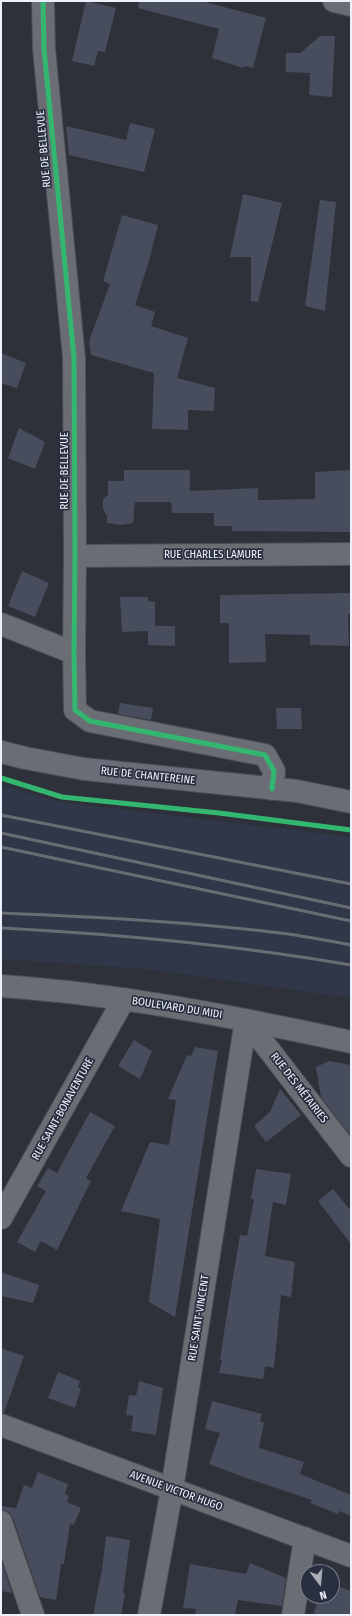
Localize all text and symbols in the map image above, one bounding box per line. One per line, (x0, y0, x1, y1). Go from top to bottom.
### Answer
street label: RUE DE BELLEVUE (34, 110, 54, 188)
street label: RUE DE BELLEVUE (58, 432, 72, 510)
street label: RUE CHARLES LAMURE (164, 548, 262, 562)
street label: RUE DE CHANTEREINE (100, 764, 196, 788)
street label: BOULEVARD DU MIDI (131, 994, 223, 1022)
street label: RUE DES MÉTAIRIES (268, 1050, 330, 1126)
street label: RUE SAINT-BONAVENTURE (29, 1056, 97, 1162)
street label: RUE SAINT-VINCENT (186, 1274, 212, 1362)
street label: AVENUE VICTOR HUGO (128, 1468, 224, 1514)
north arrow (300, 1564, 340, 1604)
text: N (318, 1588, 328, 1602)

